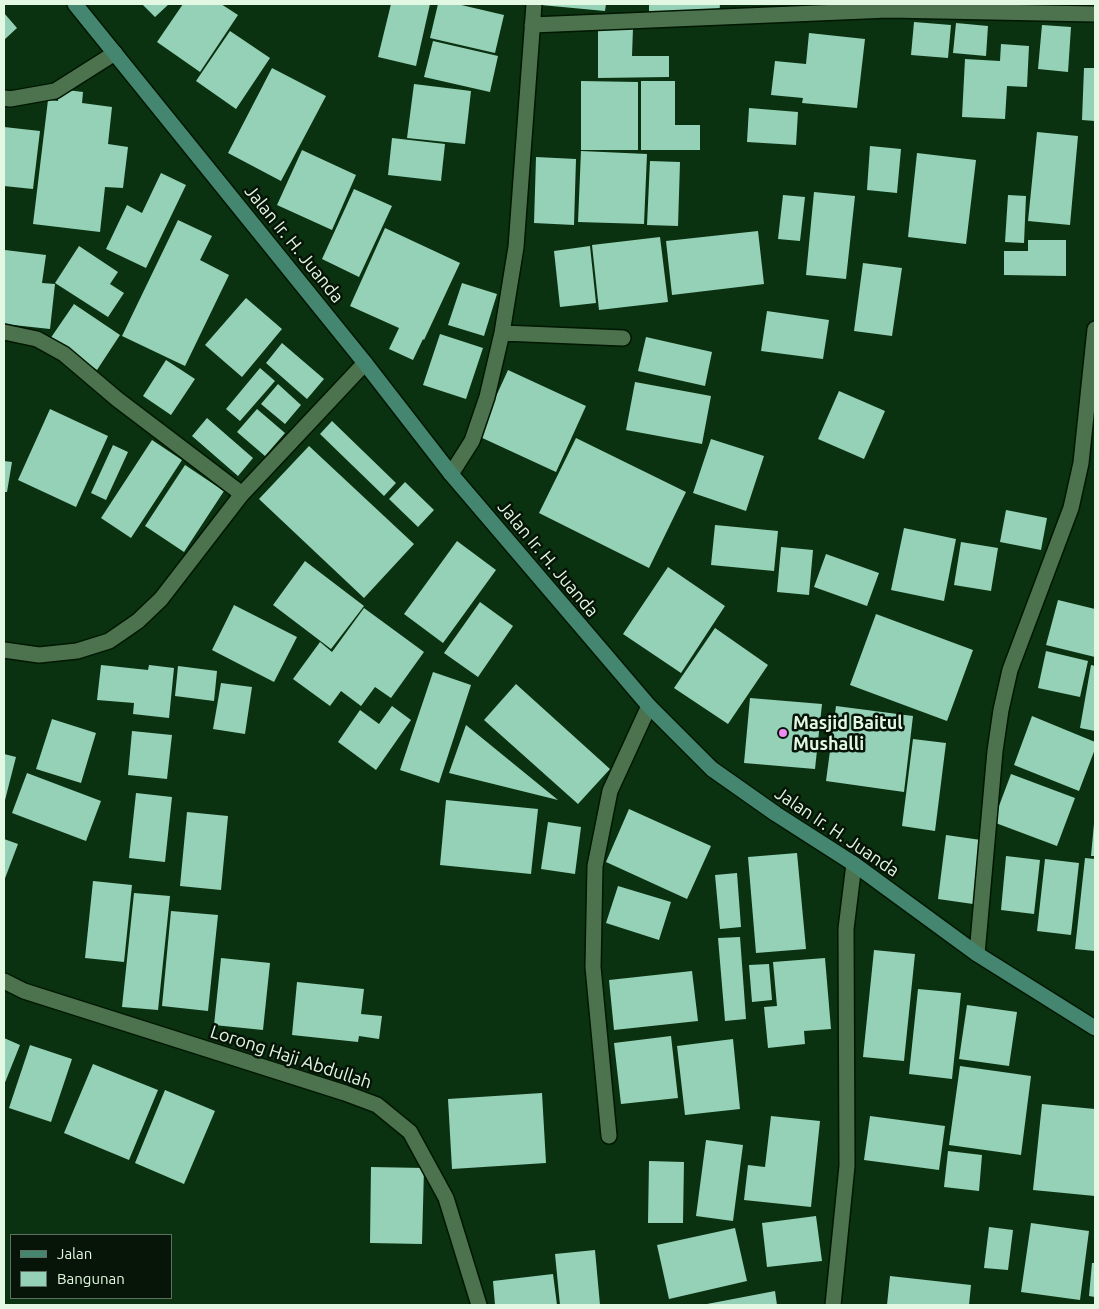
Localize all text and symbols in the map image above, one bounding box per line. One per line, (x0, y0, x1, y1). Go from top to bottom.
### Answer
street label: Jalan Ir. H. Juanda (240, 181, 348, 307)
street label: Jalan Ir. H. Juanda (493, 496, 603, 622)
place label: Masjid Baitul Mushalli (793, 712, 903, 754)
marker: Masjid Baitul Mushalli (777, 727, 789, 739)
street label: Jalan Ir. H. Juanda (771, 782, 903, 882)
street label: Lorong Haji Abdullah (208, 1021, 374, 1093)
legend (10, 1234, 172, 1299)
text: Jalan (57, 1245, 92, 1262)
text: Bangunan (57, 1270, 125, 1287)

